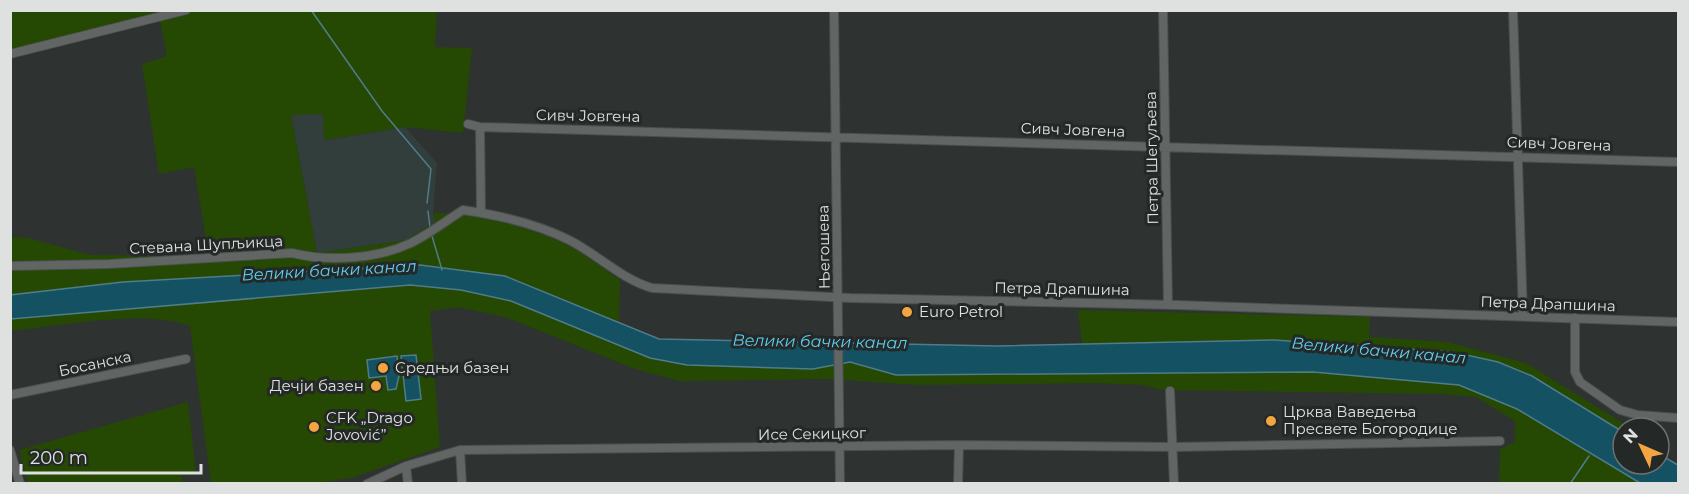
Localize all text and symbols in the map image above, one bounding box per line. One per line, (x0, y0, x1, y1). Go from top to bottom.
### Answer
street label: Петра Шегуљева (1141, 91, 1162, 225)
street label: Сивч Јовгена (536, 105, 640, 126)
street label: Сивч Јовгена (1020, 118, 1126, 141)
street label: Сивч Јовгена (1506, 132, 1612, 155)
street label: Његошева (813, 205, 834, 289)
street label: Стевана Шупљикца (129, 231, 283, 258)
water label: Велики бачки канал (241, 256, 417, 285)
street label: Петра Драпшина (994, 278, 1130, 299)
street label: Петра Драпшина (1480, 292, 1616, 315)
place label: Euro Petrol (919, 302, 1003, 321)
marker: Euro Petrol (900, 305, 914, 319)
water label: Велики бачки канал (732, 330, 908, 353)
water label: Велики бачки канал (1291, 333, 1467, 368)
street label: Босанска (57, 347, 133, 380)
place label: Средњи базен (395, 358, 509, 377)
marker: Средњи базен (376, 361, 390, 375)
place label: Дечји базен (270, 376, 364, 395)
marker: Дечји базен (369, 379, 383, 393)
place label: Црква Ваведења Пресвете Богородице (1283, 402, 1458, 438)
place label: CFK „Drago Jovović” (325, 408, 413, 444)
marker: Црква Ваведења Пресвете Богородице (1264, 414, 1278, 428)
north arrow (1611, 416, 1671, 476)
marker: CFK „Drago Jovović” (307, 420, 321, 434)
street label: Исе Секицког (758, 423, 867, 444)
text: N (1619, 425, 1642, 447)
scale bar (21, 437, 201, 475)
text: 200 m (30, 447, 88, 469)

